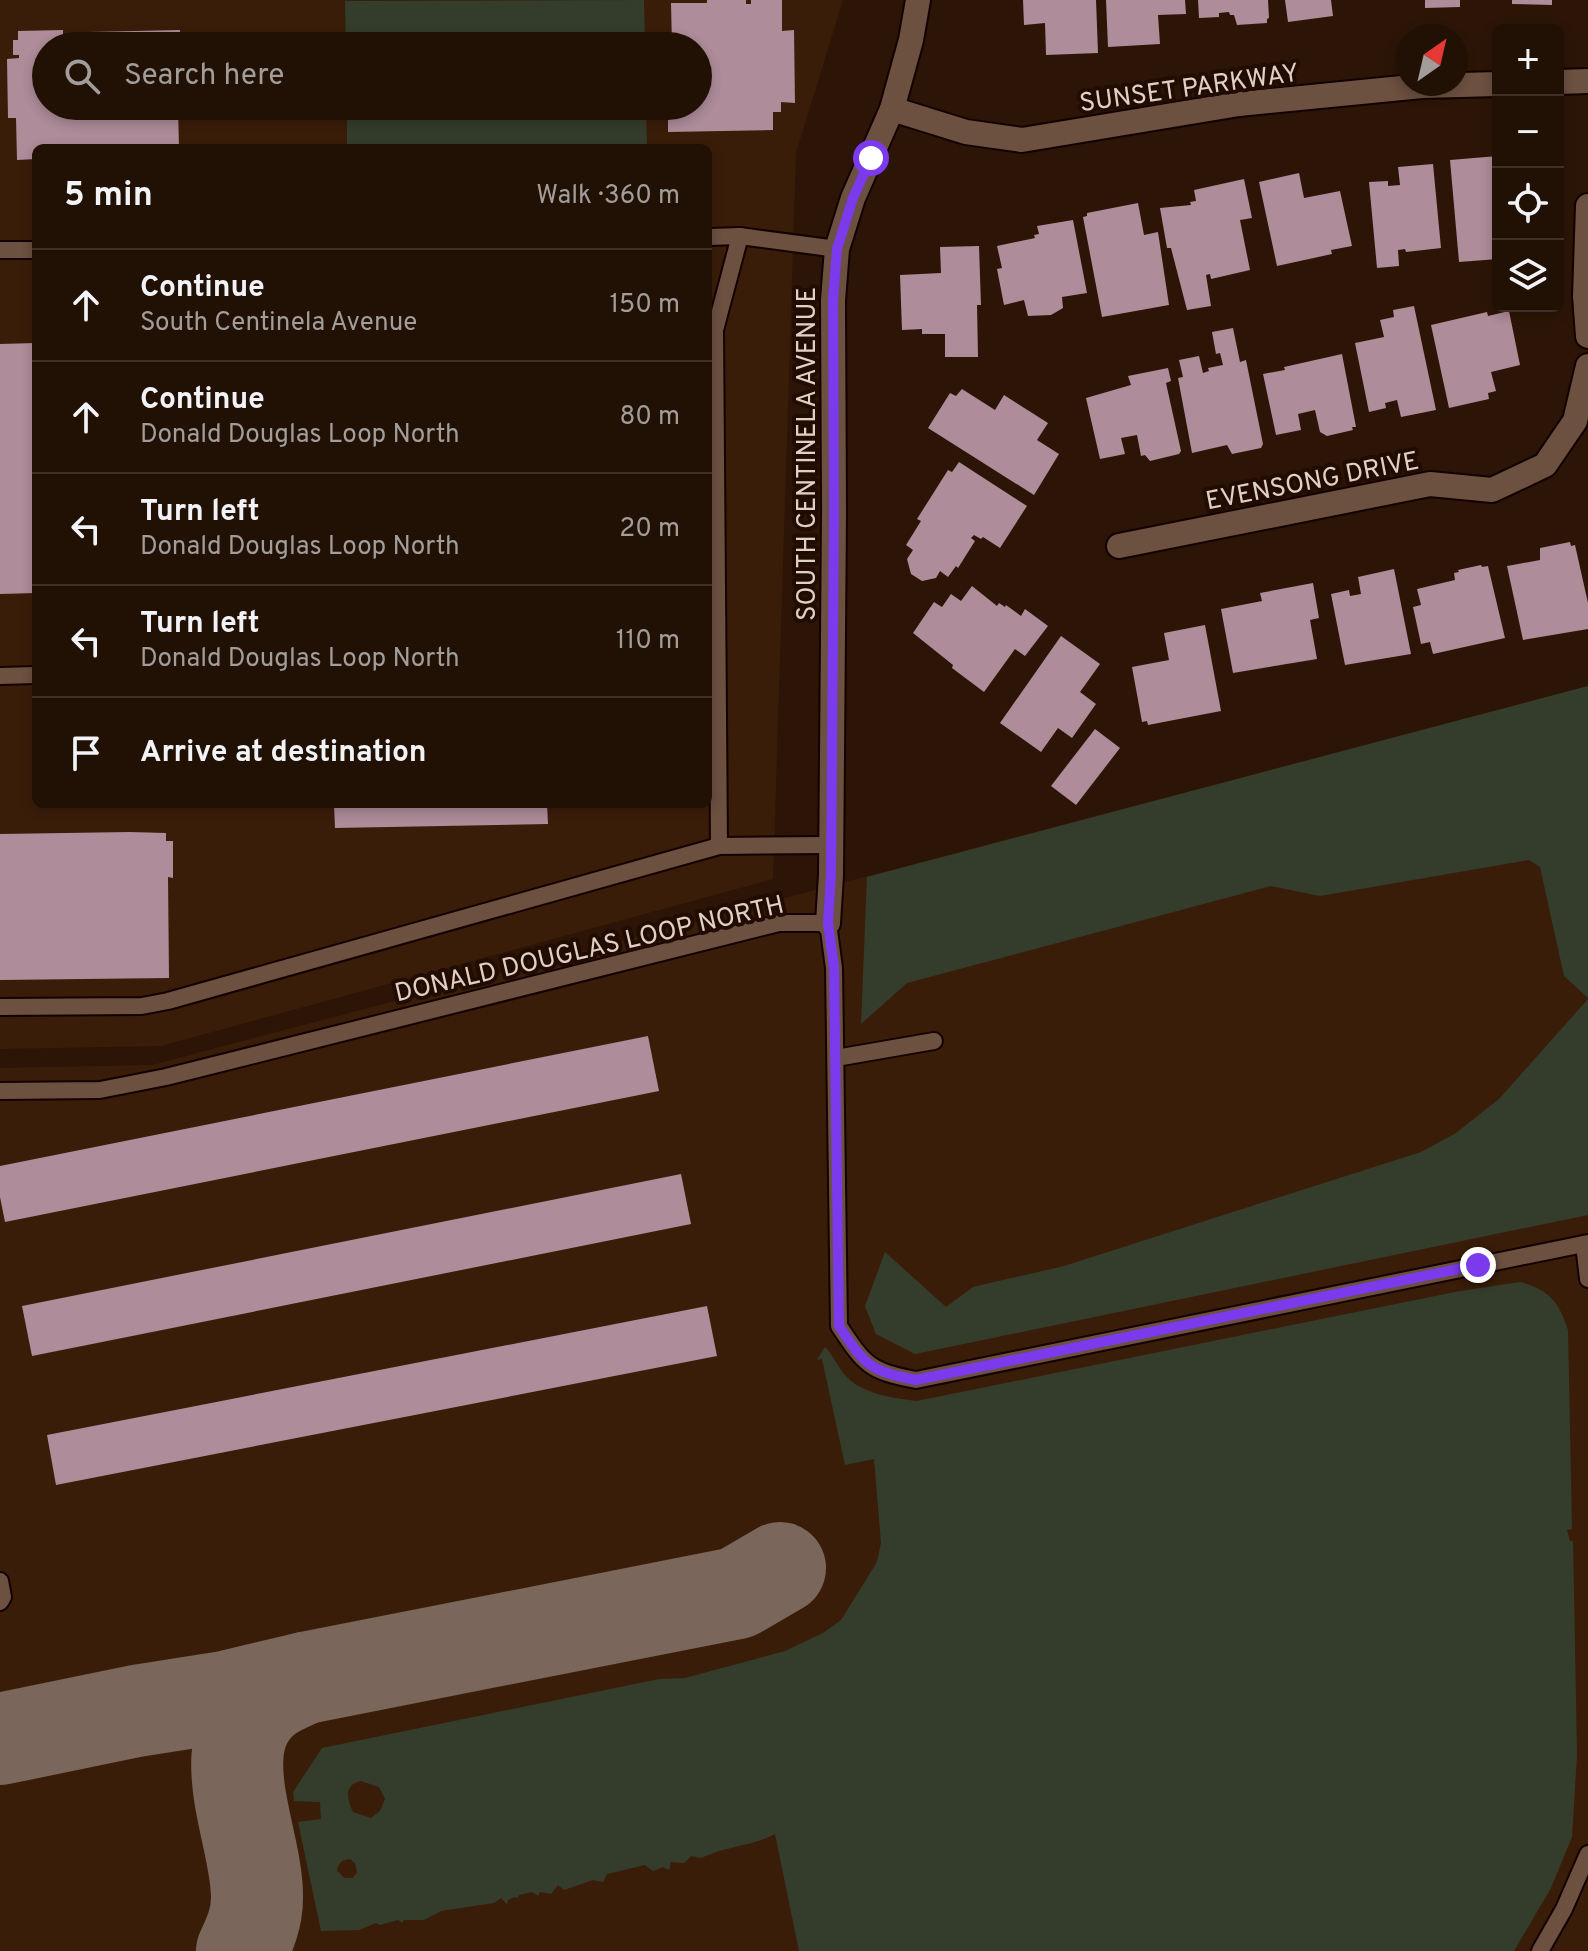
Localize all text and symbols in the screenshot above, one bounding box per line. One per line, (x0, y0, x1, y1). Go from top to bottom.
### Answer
north arrow (1396, 24, 1468, 96)
map controls (1492, 24, 1564, 312)
button: + (1492, 24, 1564, 96)
search box (32, 32, 712, 120)
icon: search (60, 54, 104, 98)
text: Search here (124, 58, 284, 95)
street label: SUNSET PARKWAY (1078, 58, 1301, 121)
button: − (1492, 96, 1564, 168)
route start (853, 140, 889, 176)
button: locate (1492, 168, 1564, 240)
text: 5 min (64, 175, 153, 218)
text: Walk · 360 m (536, 180, 680, 213)
button: layers (1492, 240, 1564, 312)
text: Continue (140, 270, 265, 307)
icon: ahead (64, 283, 108, 327)
street label: SOUTH CENTINELA AVENUE (792, 287, 825, 621)
text: 150 m (609, 289, 680, 322)
text: South Centinela Avenue (140, 307, 417, 340)
text: Continue (140, 382, 265, 419)
icon: ahead (64, 395, 108, 439)
text: 80 m (620, 401, 680, 434)
text: Donald Douglas Loop North (140, 419, 460, 452)
street label: EVENSONG DRIVE (1203, 446, 1422, 519)
text: Turn left (140, 494, 260, 531)
icon: left (64, 507, 108, 551)
text: 20 m (619, 513, 680, 546)
text: Donald Douglas Loop North (140, 531, 460, 564)
text: Turn left (140, 606, 260, 643)
icon: left (64, 619, 108, 663)
text: 110 m (616, 625, 680, 658)
text: Donald Douglas Loop North (140, 643, 460, 676)
icon: arrive (64, 731, 108, 775)
text: Arrive at destination (140, 735, 426, 772)
street label: DONALD DOUGLAS LOOP NORTH (392, 890, 787, 1011)
route end (1460, 1247, 1496, 1283)

